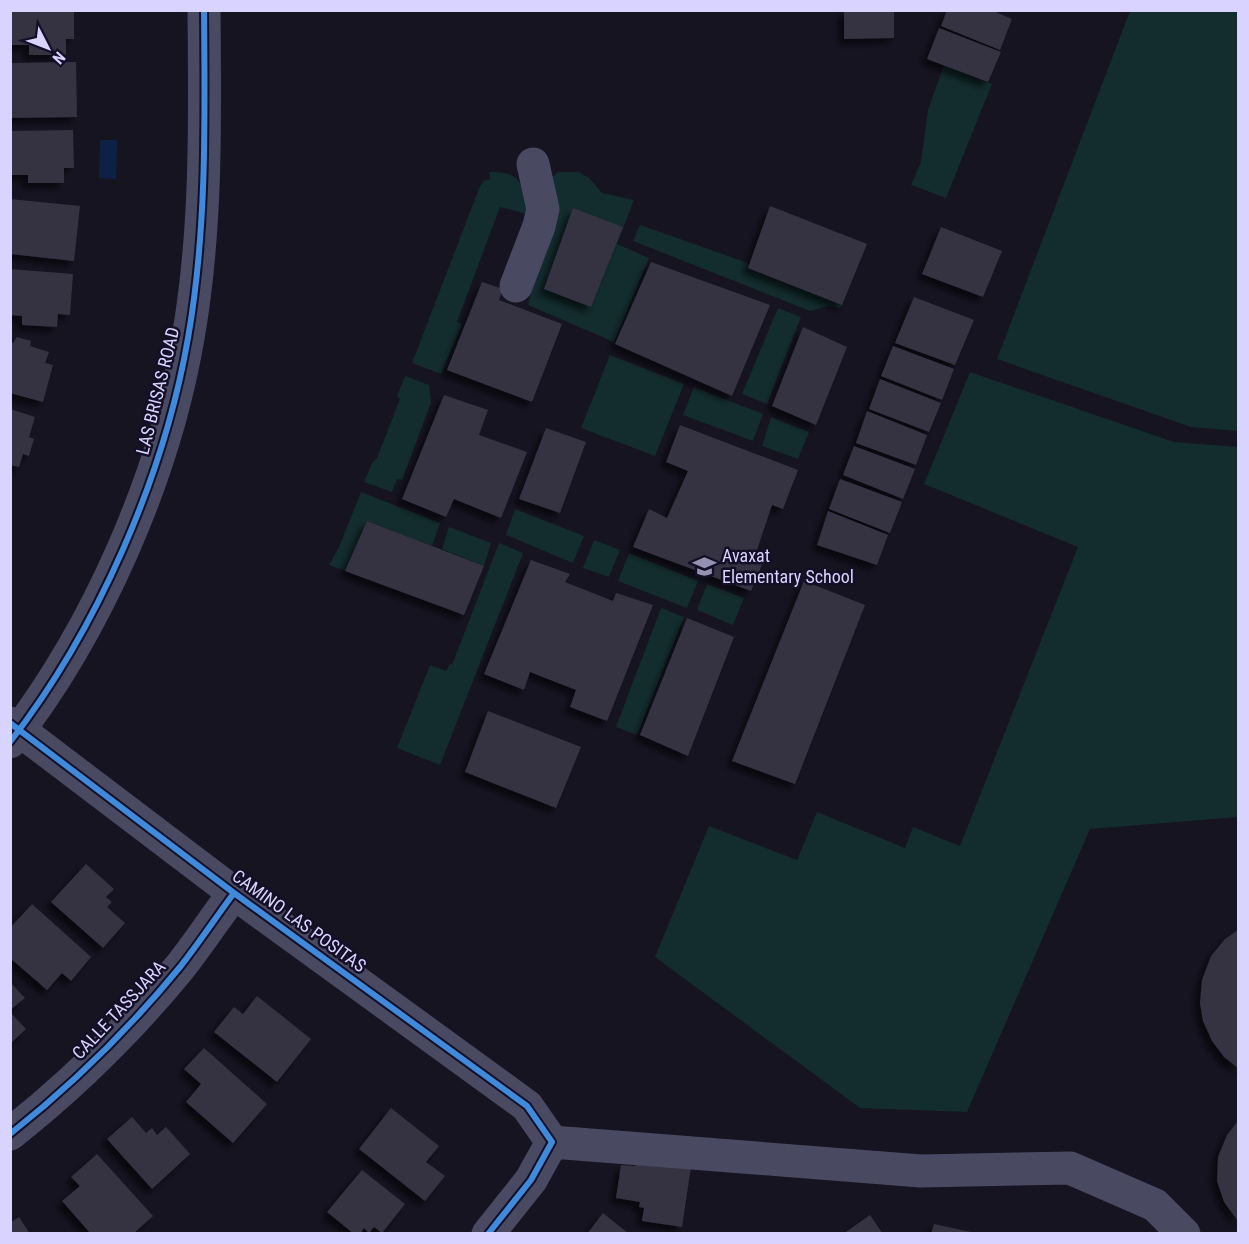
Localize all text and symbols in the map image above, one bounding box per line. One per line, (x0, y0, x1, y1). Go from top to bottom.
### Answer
north arrow (18, 18, 78, 78)
text: N (48, 48, 69, 68)
street label: LAS BRISAS ROAD (132, 325, 183, 457)
place label: Avaxat Elementary School (722, 545, 854, 587)
school or university icon: Avaxat Elementary School (691, 553, 717, 579)
street label: CAMINO LAS POSITAS (228, 865, 370, 976)
street label: CALLE TASSJARA (68, 956, 170, 1063)

